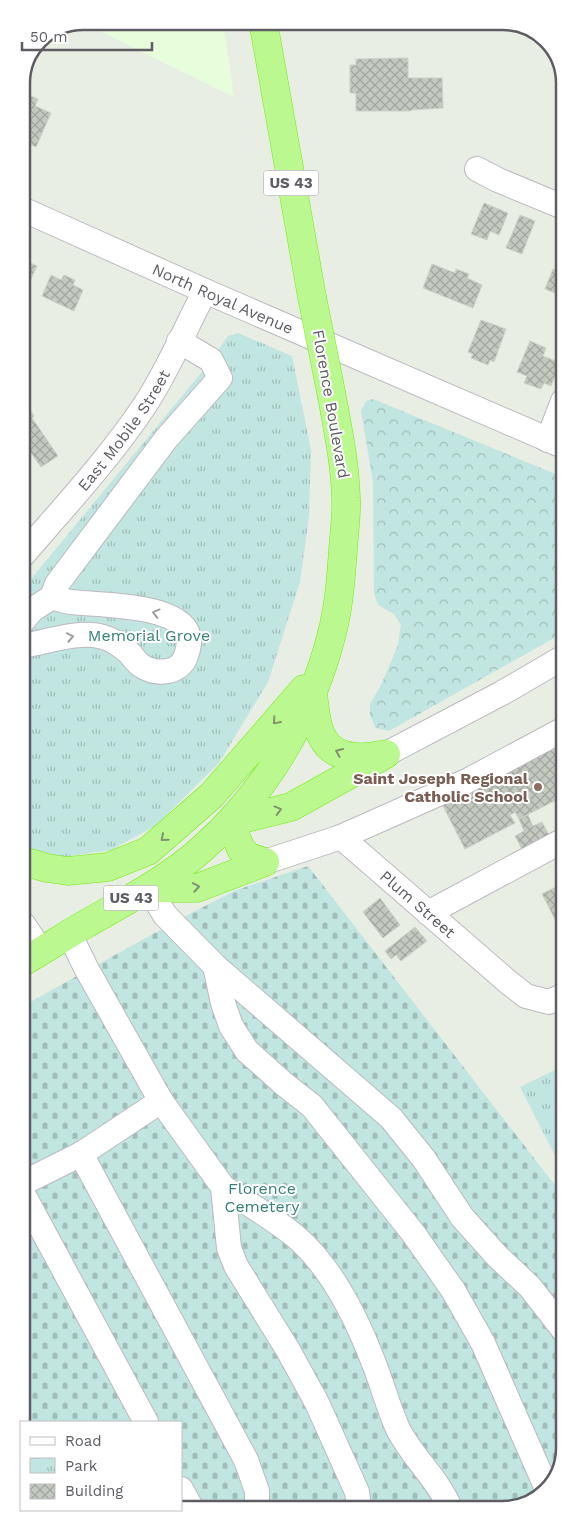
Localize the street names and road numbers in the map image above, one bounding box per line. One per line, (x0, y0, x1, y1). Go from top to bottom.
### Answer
road number: US 43 (264, 170, 318, 196)
street label: North Royal Avenue (149, 259, 296, 338)
street label: Florence Boulevard (309, 328, 353, 480)
street label: East Mobile Street (73, 366, 174, 495)
street label: Plum Street (376, 866, 460, 942)
road number: US 43 (104, 886, 158, 910)

